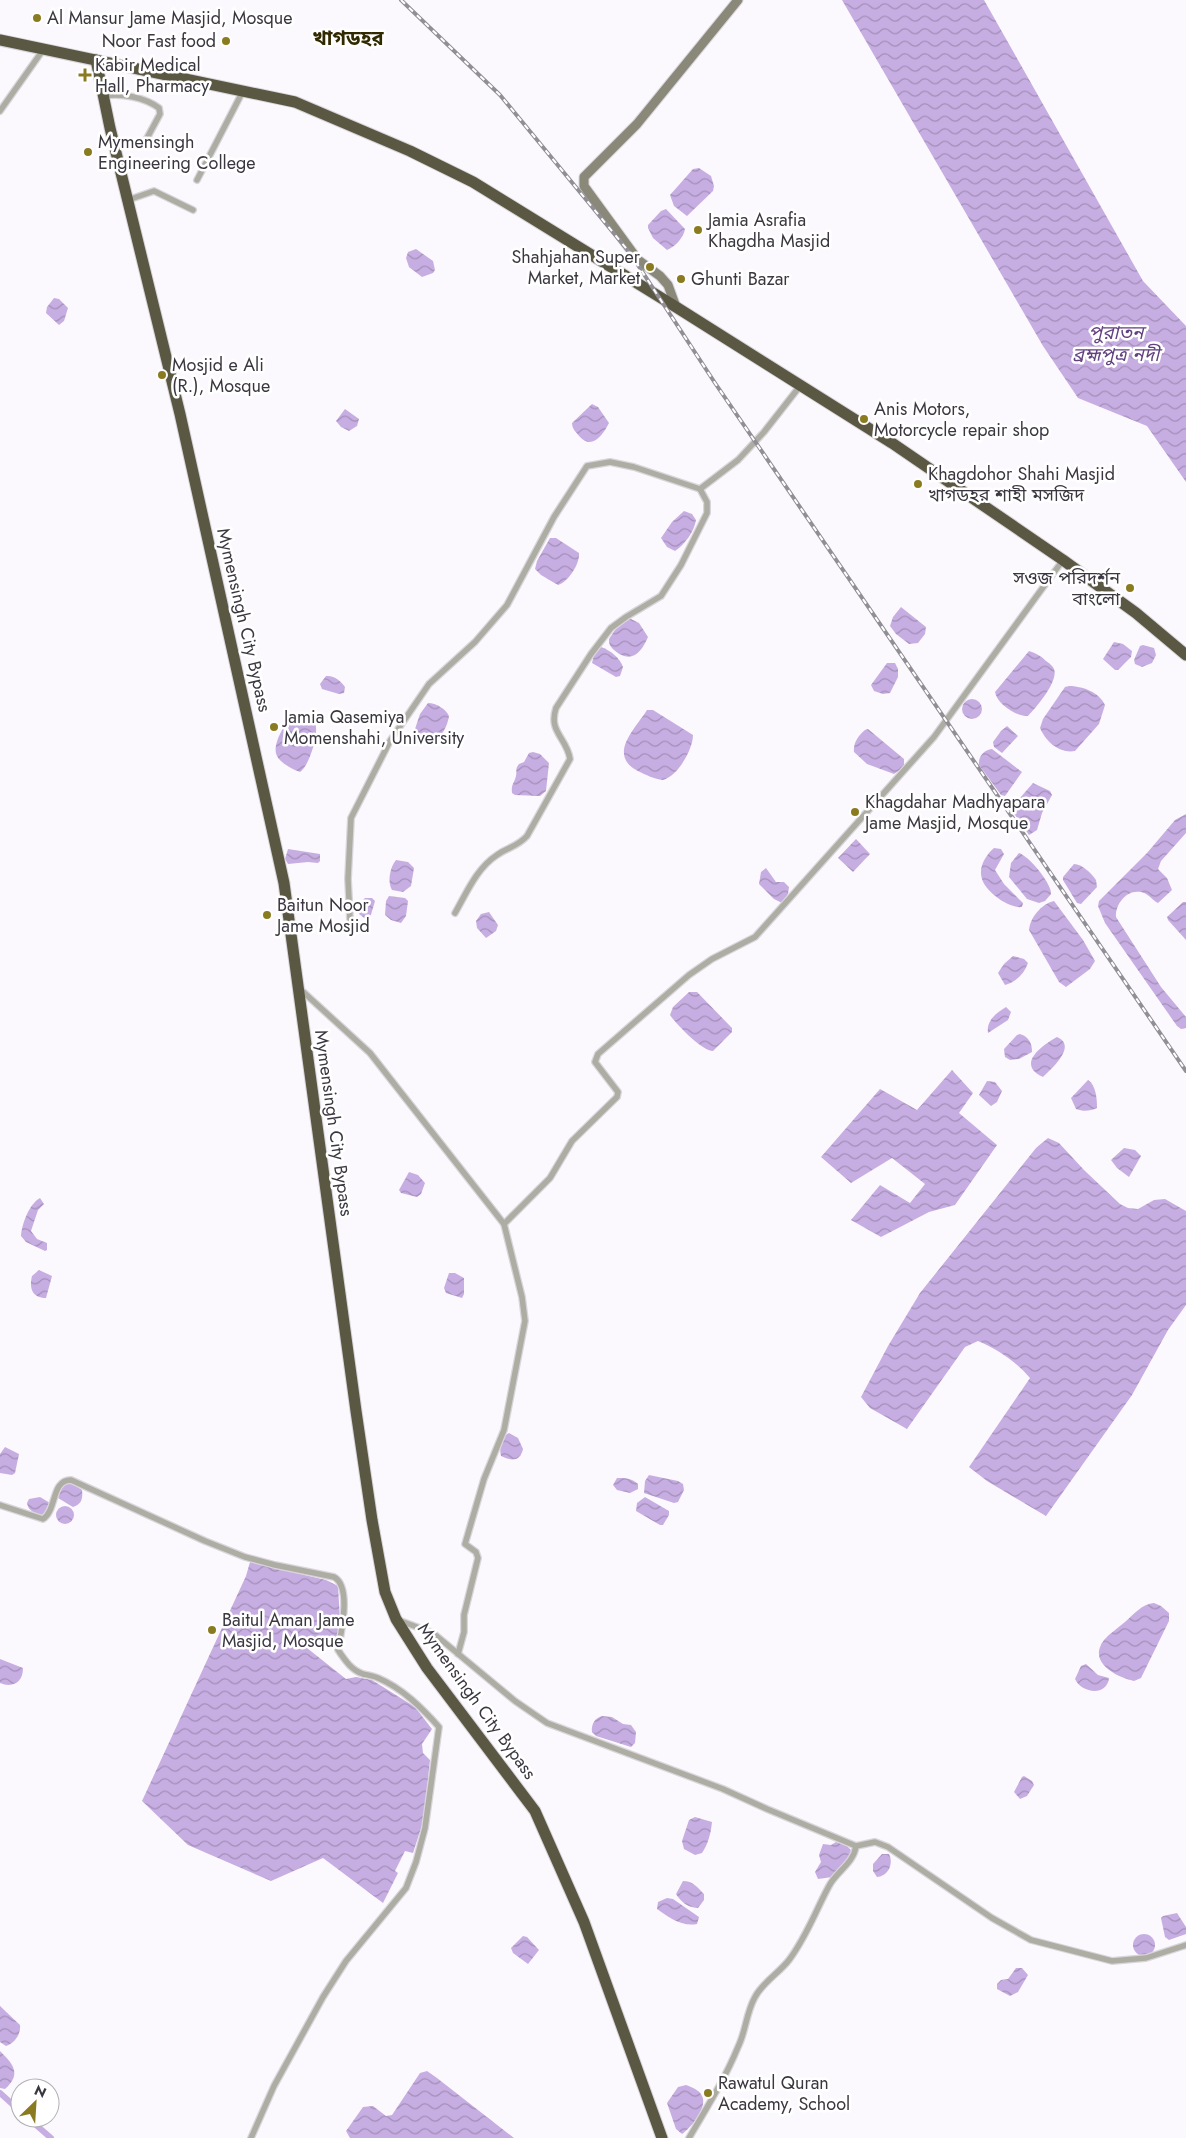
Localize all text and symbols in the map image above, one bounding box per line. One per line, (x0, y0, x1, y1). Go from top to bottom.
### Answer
place label: Al Mansur Jame Masjid, Mosque (47, 5, 293, 31)
marker: Al Mansur Jame Masjid, Mosque (31, 12, 43, 24)
district label: খাগডহর (312, 24, 384, 53)
place label: Noor Fast food (102, 28, 216, 54)
marker: Noor Fast food (220, 35, 232, 47)
place label: Kabir Medical Hall, Pharmacy (95, 52, 209, 99)
marker: Kabir Medical Hall, Pharmacy (79, 69, 91, 81)
place label: Mymensingh Engineering College (98, 129, 255, 176)
marker: Mymensingh Engineering College (82, 146, 94, 158)
place label: Jamia Asrafia Khagdha Masjid (706, 207, 830, 254)
marker: Jamia Asrafia Khagdha Masjid (692, 224, 704, 236)
place label: Shahjahan Super Market, Market (511, 244, 641, 291)
marker: Shahjahan Super Market, Market (644, 261, 656, 273)
place label: Ghunti Bazar (691, 266, 790, 292)
marker: Ghunti Bazar (675, 273, 687, 285)
water label: পুরাতন ব্রহ্মপুত্র নদী (1073, 319, 1163, 368)
place label: Mosjid e Ali (R.), Mosque (172, 352, 270, 399)
marker: Mosjid e Ali (R.), Mosque (156, 369, 168, 381)
place label: Anis Motors, Motorcycle repair shop (874, 396, 1049, 443)
marker: Anis Motors, Motorcycle repair shop (858, 413, 870, 425)
place label: Khagdohor Shahi Masjid খাগডহর শাহী মসজিদ (928, 461, 1115, 508)
marker: Khagdohor Shahi Masjid খাগডহর শাহী মসজিদ (912, 478, 924, 490)
street label: Mymensingh City Bypass (210, 526, 278, 714)
place label: সওজ পরিদর্শন বাংলো (1012, 565, 1121, 612)
marker: সওজ পরিদর্শন বাংলো (1124, 582, 1136, 594)
place label: Jamia Qasemiya Momenshahi, University (282, 704, 464, 751)
marker: Jamia Qasemiya Momenshahi, University (268, 721, 280, 733)
place label: Khagdahar Madhyapara Jame Masjid, Mosque (863, 789, 1045, 836)
marker: Khagdahar Madhyapara Jame Masjid, Mosque (849, 806, 861, 818)
place label: Baitun Noor Jame Mosjid (275, 892, 370, 939)
marker: Baitun Noor Jame Mosjid (261, 909, 273, 921)
street label: Mymensingh City Bypass (308, 1028, 360, 1218)
place label: Baitul Aman Jame Masjid, Mosque (222, 1607, 354, 1654)
street label: Mymensingh City Bypass (411, 1617, 543, 1785)
marker: Baitul Aman Jame Masjid, Mosque (206, 1624, 218, 1636)
place label: Rawatul Quran Academy, School (718, 2070, 850, 2117)
north arrow (10, 2078, 60, 2128)
text: N (31, 2080, 50, 2103)
marker: Rawatul Quran Academy, School (702, 2087, 714, 2099)

